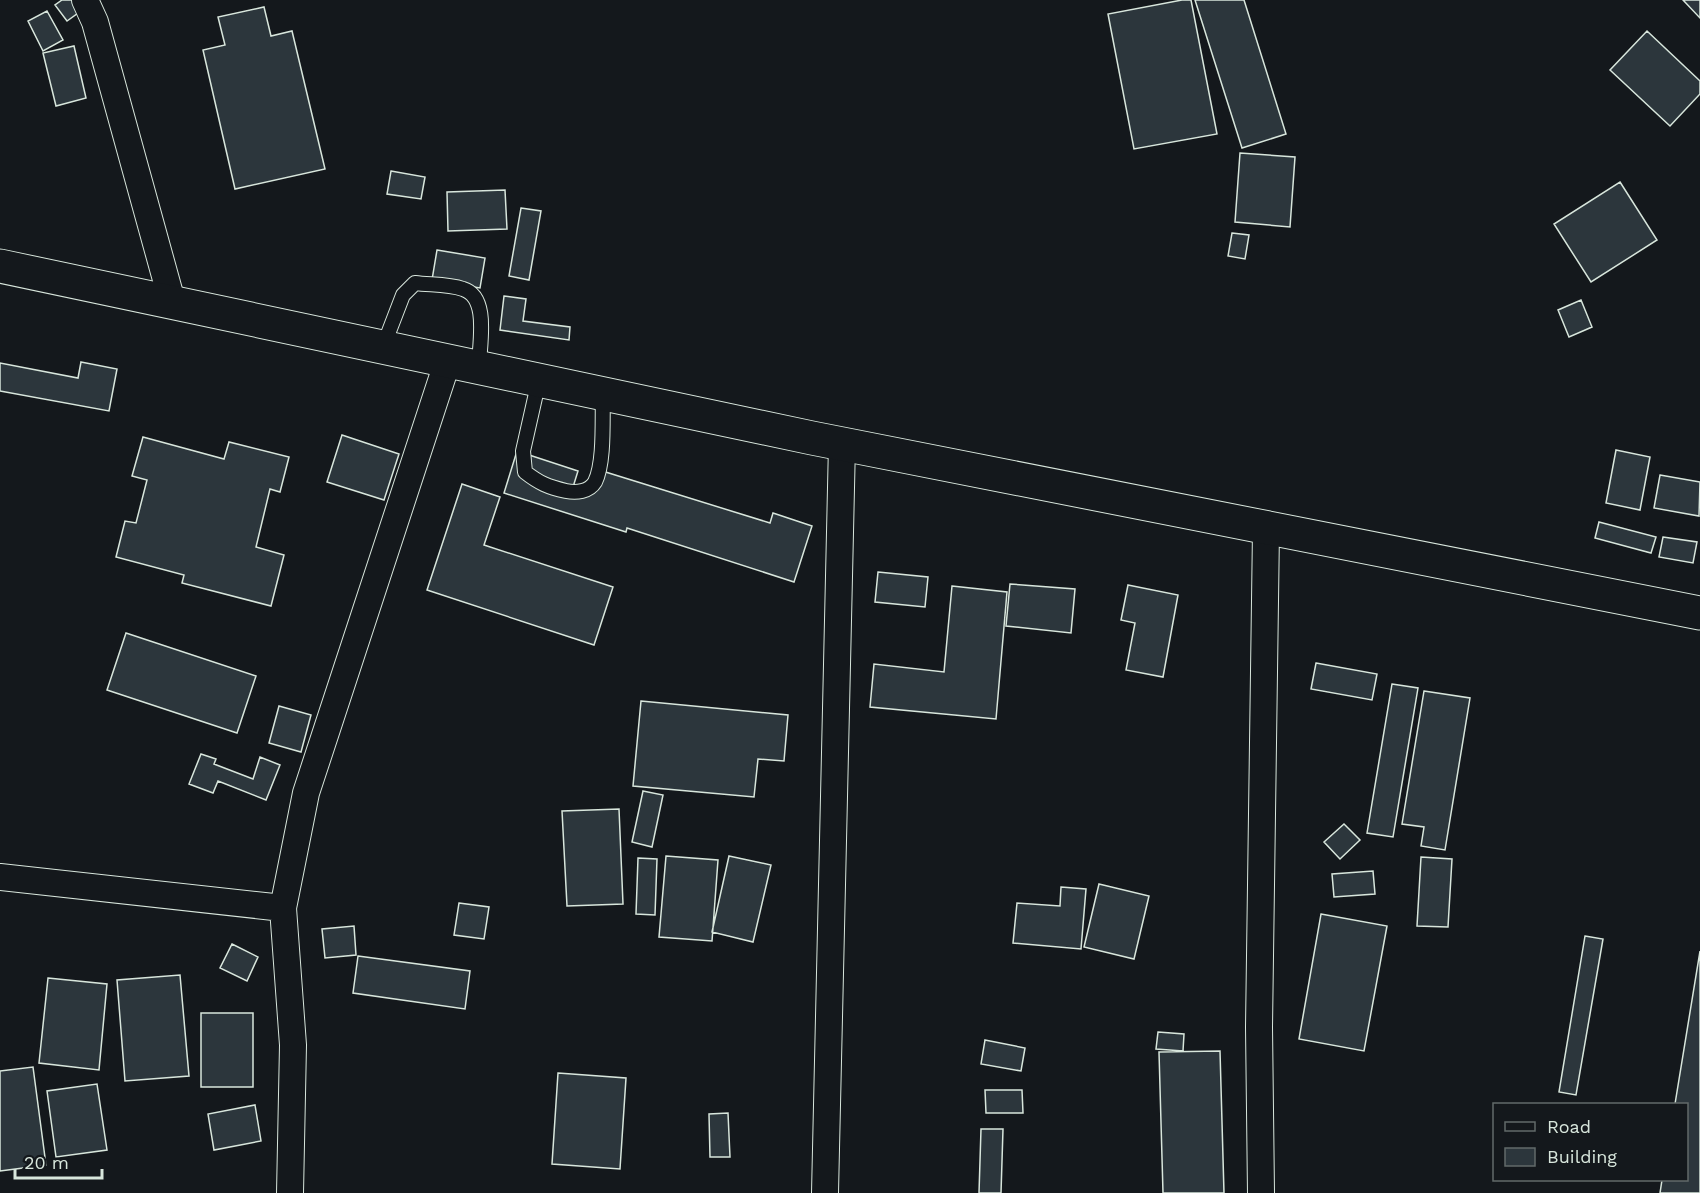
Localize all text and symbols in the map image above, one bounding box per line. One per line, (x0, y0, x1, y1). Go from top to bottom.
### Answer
legend (1493, 1103, 1688, 1181)
text: Road (1547, 1116, 1591, 1137)
scale bar (15, 1142, 102, 1180)
text: Building (1547, 1146, 1617, 1167)
text: 20 m (24, 1152, 69, 1173)

